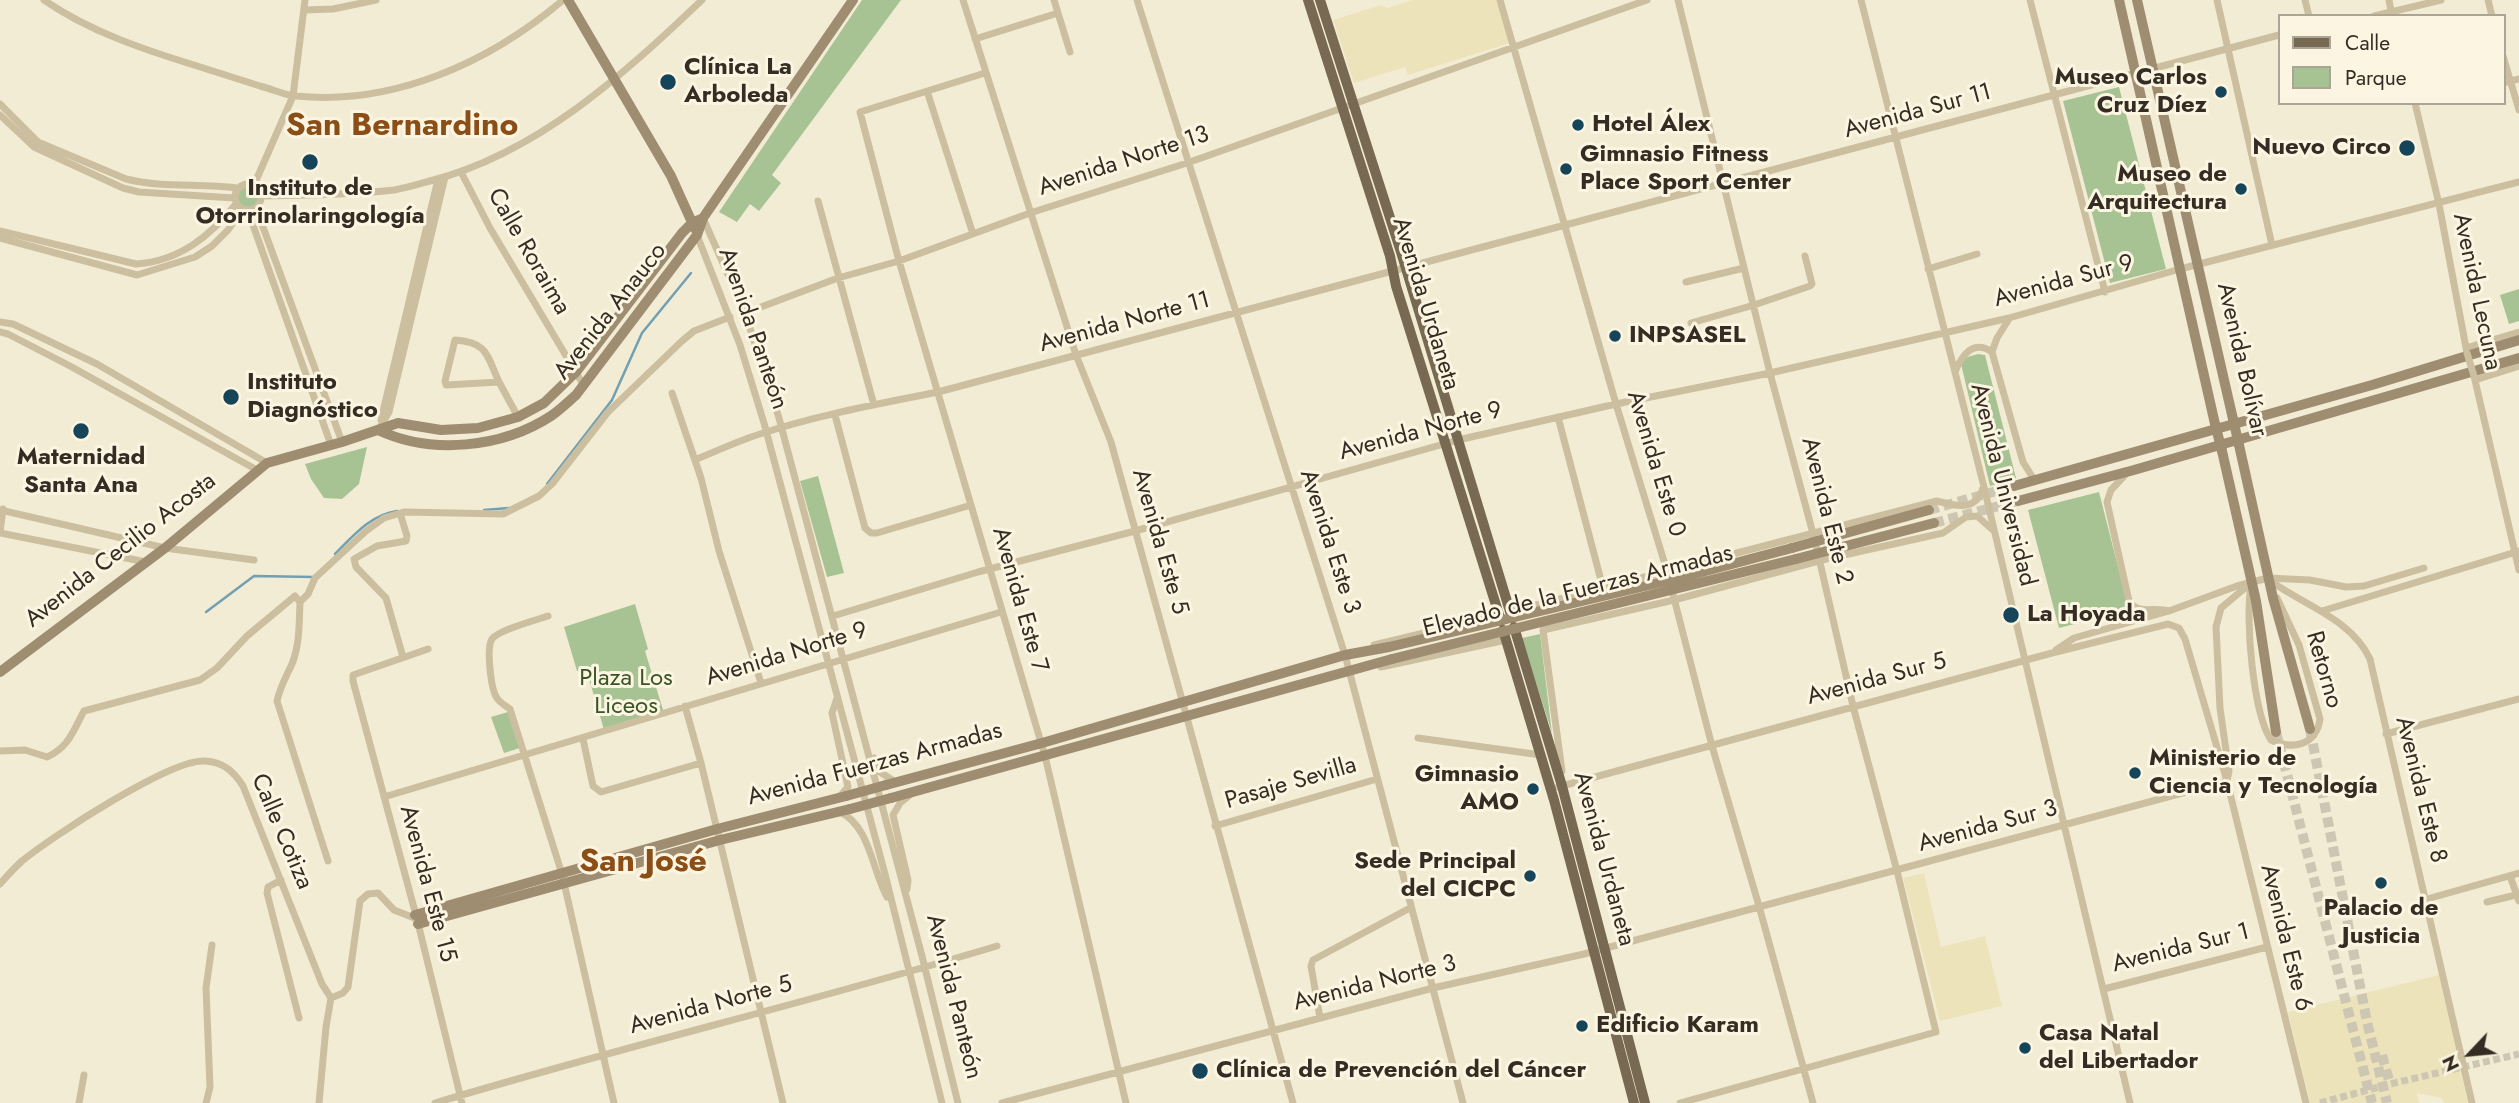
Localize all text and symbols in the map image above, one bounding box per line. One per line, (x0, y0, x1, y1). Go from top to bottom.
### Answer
legend (2278, 14, 2505, 105)
text: Calle (2345, 28, 2390, 58)
place label: Clínica La Arboleda (684, 54, 792, 110)
text: Parque (2345, 63, 2407, 93)
place label: Museo Carlos Cruz Díez (2055, 64, 2207, 120)
marker: Clínica La Arboleda (658, 72, 678, 92)
street label: Avenida Sur 11 (1841, 79, 1995, 145)
marker: Museo Carlos Cruz Díez (2213, 84, 2229, 100)
district label: San Bernardino (286, 108, 518, 146)
place label: Hotel Álex (1592, 111, 1710, 139)
marker: Hotel Álex (1570, 117, 1586, 133)
street label: Avenida Norte 13 (1035, 121, 1213, 203)
place label: Nuevo Circo (2252, 134, 2391, 162)
marker: Nuevo Circo (2397, 138, 2417, 158)
place label: Gimnasio Fitness Place Sport Center (1580, 141, 1791, 197)
marker: Instituto de Otorrinolaringología (300, 152, 320, 172)
marker: Gimnasio Fitness Place Sport Center (1558, 161, 1574, 177)
place label: Museo de Arquitectura (2087, 161, 2227, 217)
place label: Instituto de Otorrinolaringología (195, 175, 425, 231)
marker: Museo de Arquitectura (2233, 181, 2249, 197)
street label: Calle Roraima (480, 184, 576, 320)
street label: Avenida Lecuna (2445, 211, 2507, 373)
street label: Avenida Urdaneta (1385, 214, 1465, 394)
street label: Avenida Anauco (549, 238, 673, 386)
street label: Avenida Panteón (711, 244, 793, 414)
street label: Avenida Sur 9 (1991, 250, 2137, 314)
street label: Avenida Bolívar (2209, 280, 2273, 440)
street label: Avenida Norte 11 (1037, 286, 1213, 360)
place label: INPSASEL (1629, 322, 1745, 350)
marker: INPSASEL (1607, 328, 1623, 344)
place label: Instituto Diagnóstico (247, 369, 378, 425)
street label: Avenida Universidad (1963, 381, 2041, 589)
marker: Instituto Diagnóstico (221, 387, 241, 407)
street label: Avenida Este 0 (1619, 388, 1691, 540)
street label: Avenida Norte 9 (1336, 396, 1506, 468)
marker: Maternidad Santa Ana (71, 421, 91, 441)
street label: Avenida Este 2 (1794, 435, 1858, 587)
place label: Maternidad Santa Ana (17, 444, 145, 500)
street label: Avenida Este 5 (1124, 466, 1194, 618)
street label: Avenida Este 3 (1292, 466, 1366, 618)
street label: Avenida Cecilio Acosta (20, 467, 222, 635)
street label: Avenida Este 7 (985, 524, 1053, 676)
street label: Elevado de la Fuerzas Armadas (1420, 540, 1736, 644)
place label: La Hoyada (2027, 601, 2146, 629)
marker: La Hoyada (2001, 605, 2021, 625)
street label: Avenida Norte 9 (703, 617, 871, 693)
street label: Retorno (2298, 628, 2348, 712)
street label: Avenida Sur 5 (1804, 648, 1950, 712)
park label: Plaza Los Liceos (579, 665, 673, 721)
street label: Avenida Este 8 (2388, 714, 2452, 866)
street label: Avenida Fuerzas Armadas (744, 717, 1006, 813)
place label: Ministerio de Ciencia y Tecnología (2149, 745, 2378, 801)
street label: Pasaje Sevilla (1222, 752, 1360, 816)
place label: Gimnasio AMO (1415, 761, 1519, 817)
marker: Ministerio de Ciencia y Tecnología (2127, 765, 2143, 781)
street label: Avenida Urdaneta (1566, 769, 1640, 949)
street label: Calle Cotiza (244, 770, 318, 894)
marker: Gimnasio AMO (1525, 781, 1541, 797)
street label: Avenida Sur 3 (1915, 795, 2061, 859)
street label: Avenida Este 15 (392, 803, 462, 965)
district label: San José (579, 844, 707, 882)
place label: Sede Principal del CICPC (1354, 848, 1516, 904)
street label: Avenida Este 6 (2253, 862, 2317, 1014)
marker: Sede Principal del CICPC (1522, 868, 1538, 884)
marker: Palacio de Justicia (2373, 875, 2389, 891)
place label: Palacio de Justicia (2324, 895, 2438, 951)
street label: Avenida Panteón (919, 912, 987, 1082)
street label: Avenida Sur 1 (2109, 918, 2253, 980)
street label: Avenida Norte 3 (1291, 950, 1459, 1018)
street label: Avenida Norte 5 (626, 970, 796, 1042)
place label: Edificio Karam (1596, 1012, 1759, 1040)
marker: Edificio Karam (1574, 1018, 1590, 1034)
north arrow (2435, 1019, 2505, 1089)
place label: Casa Natal del Libertador (2039, 1020, 2198, 1076)
marker: Casa Natal del Libertador (2017, 1040, 2033, 1056)
text: N (2435, 1051, 2466, 1076)
place label: Clínica de Prevención del Cáncer (1216, 1057, 1586, 1085)
marker: Clínica de Prevención del Cáncer (1190, 1061, 1210, 1081)

